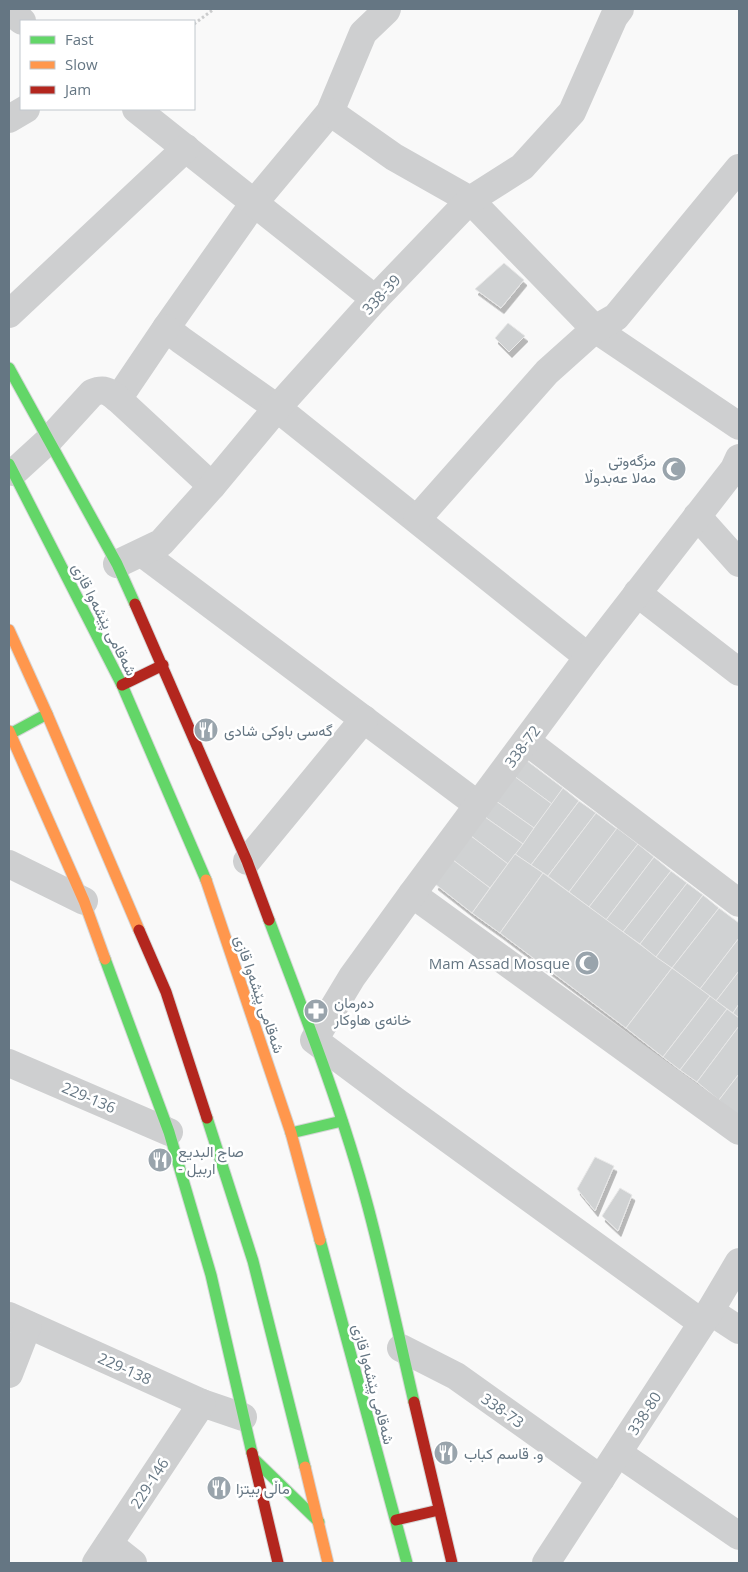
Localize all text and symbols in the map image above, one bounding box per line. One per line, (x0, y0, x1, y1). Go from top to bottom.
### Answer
legend (20, 20, 195, 110)
text: Fast (65, 29, 94, 49)
text: Slow (65, 54, 98, 74)
text: Jam (63, 79, 91, 99)
street label: 338-39 (357, 270, 405, 318)
place label: مزگەوتی مەلا عەبدوڵا (585, 450, 656, 487)
mosque icon: مزگەوتی مەلا عەبدوڵا (661, 456, 687, 482)
street label: شەقامی پێشەوا قازی (67, 559, 142, 679)
restaurant icon: گەسی باوکی شادی (193, 717, 219, 743)
place label: گەسی باوکی شادی (224, 720, 333, 741)
street label: 338-72 (500, 721, 544, 771)
street label: شەقامی پێشەوا قازی (229, 932, 290, 1056)
mosque icon: Mam Assad Mosque (574, 950, 600, 976)
place label: Mam Assad Mosque (429, 953, 570, 973)
place label: دەرمان خانەی هاوکار (333, 992, 411, 1030)
pharmacy icon: دەرمان خانەی هاوکار (303, 998, 329, 1024)
street label: 229-136 (59, 1077, 119, 1117)
place label: صاج البديع - اربيل (178, 1141, 244, 1178)
restaurant icon: صاج البديع - اربيل (147, 1147, 173, 1173)
street label: شەقامی پێشەوا قازی (347, 1322, 400, 1447)
street label: 229-138 (95, 1347, 155, 1389)
street label: 338-73 (478, 1388, 528, 1432)
street label: 338-80 (623, 1388, 665, 1438)
restaurant icon: و. قاسم كباب (433, 1440, 459, 1466)
place label: و. قاسم كباب (464, 1443, 543, 1464)
street label: 229-146 (125, 1454, 173, 1512)
restaurant icon: ماڵی بیتزا (206, 1475, 232, 1501)
place label: ماڵی بیتزا (236, 1478, 290, 1499)

